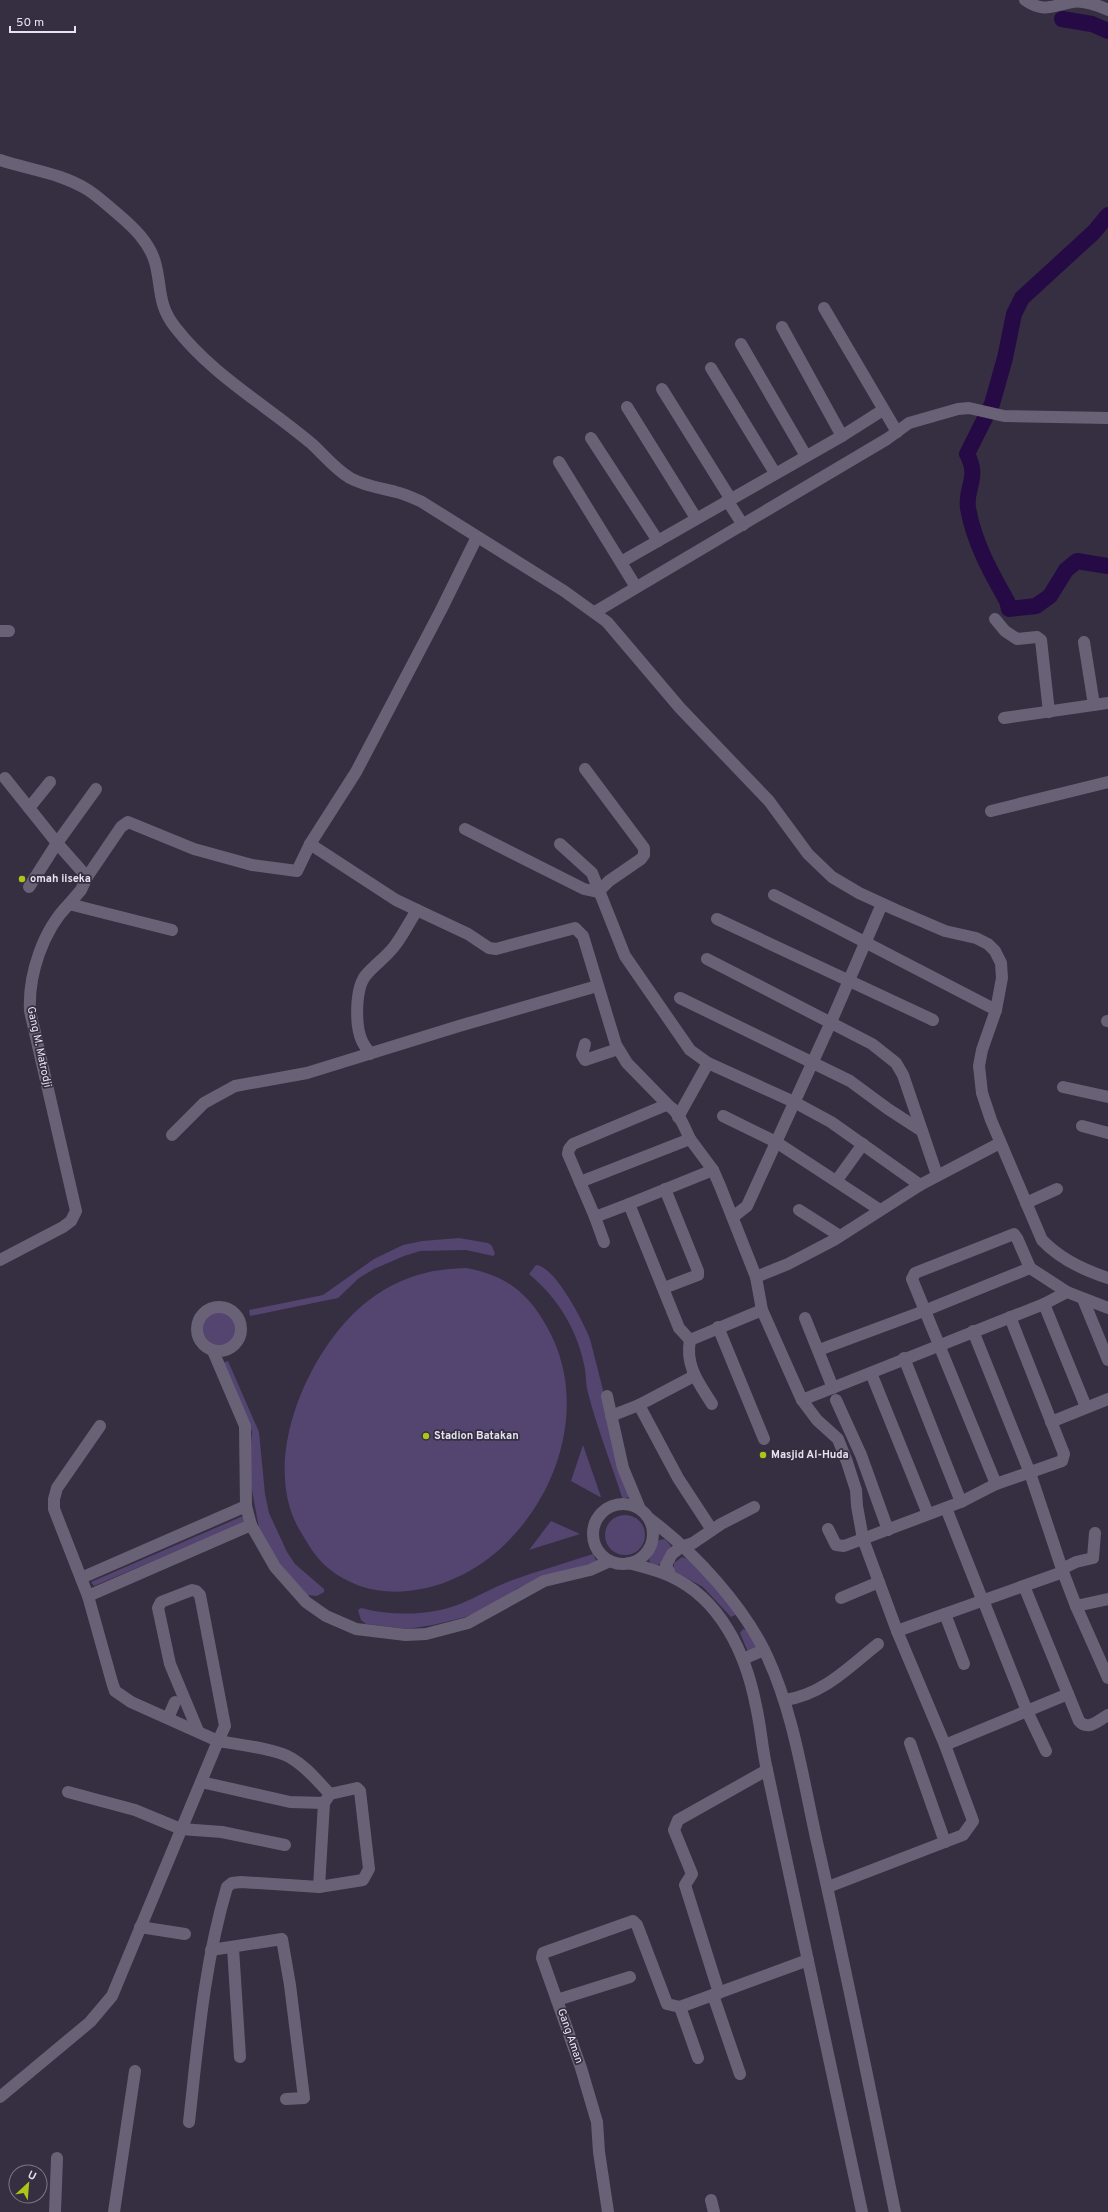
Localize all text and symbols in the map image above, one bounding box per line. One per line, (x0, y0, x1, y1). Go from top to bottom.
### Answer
scale bar (10, 8, 75, 34)
text: 50 m (16, 15, 44, 31)
place label: omah iiseka (30, 872, 91, 886)
marker: omah iiseka (17, 874, 27, 884)
street label: Gang M. Matrodji (24, 1005, 54, 1089)
place label: Stadion Batakan (434, 1429, 519, 1443)
marker: Stadion Batakan (421, 1431, 431, 1441)
place label: Masjid Al-Huda (771, 1448, 849, 1462)
marker: Masjid Al-Huda (758, 1450, 768, 1460)
street label: Gang Aman (554, 2007, 586, 2065)
north arrow (8, 2164, 48, 2204)
text: U (25, 2168, 39, 2184)

